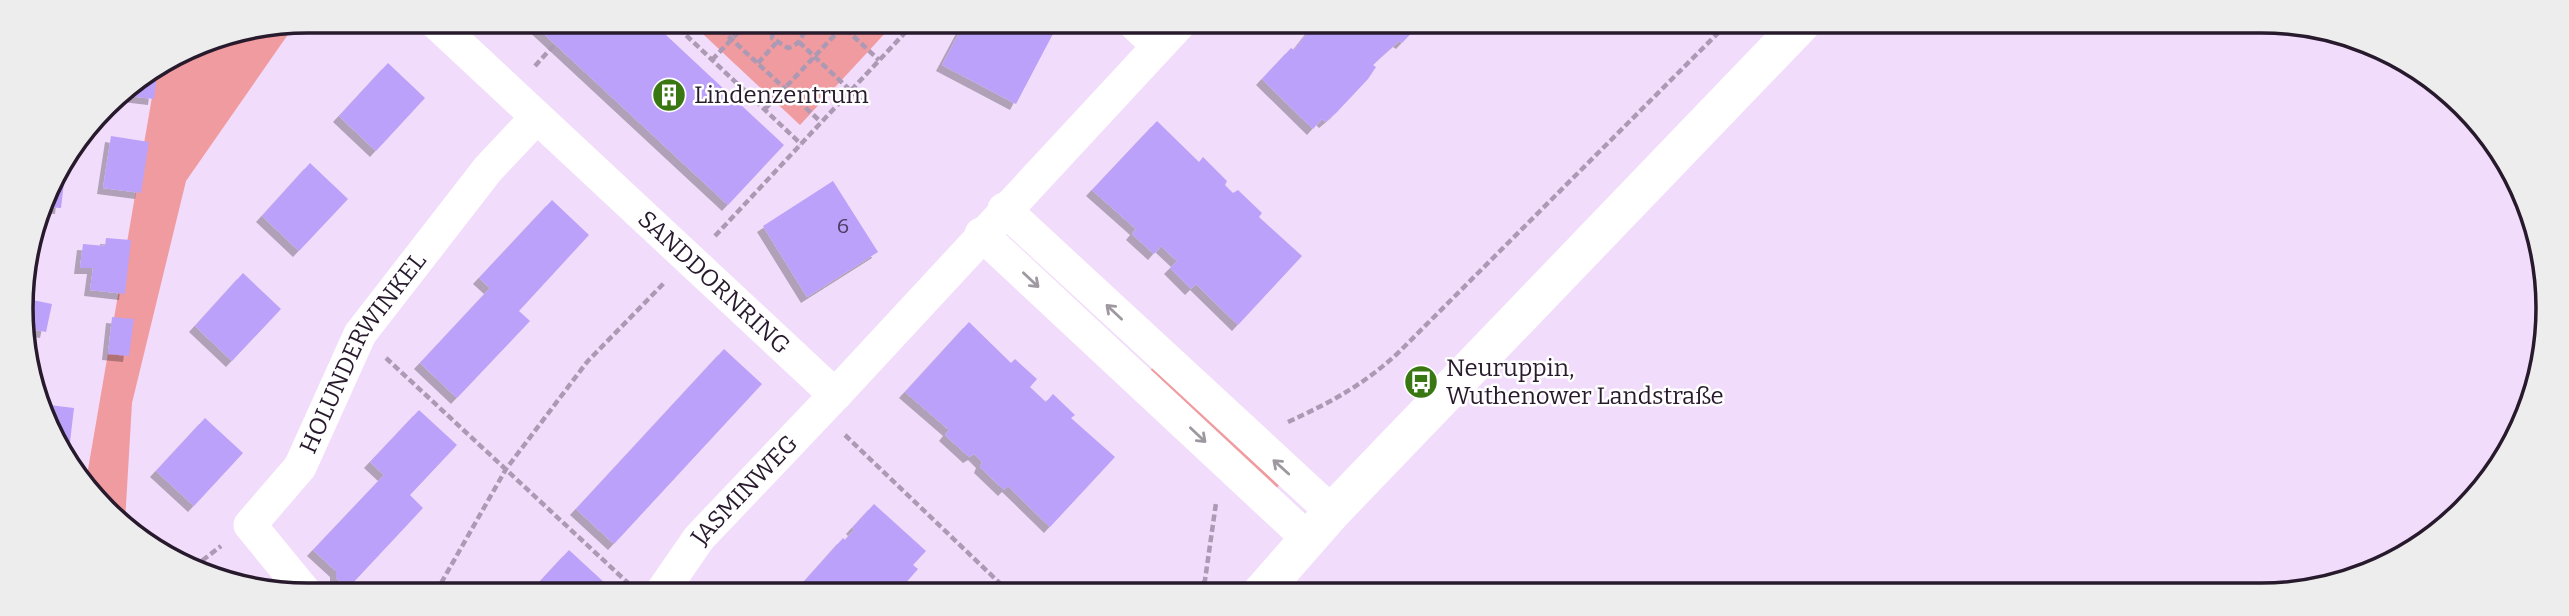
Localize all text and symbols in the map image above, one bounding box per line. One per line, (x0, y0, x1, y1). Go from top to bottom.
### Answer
building icon: Lindenzentrum (650, 76, 688, 114)
place label: Lindenzentrum (694, 81, 869, 109)
street label: SANDDORNRING (633, 205, 796, 360)
house number: 6 (837, 213, 849, 239)
street label: HOLUNDERWINKEL (294, 247, 432, 458)
one-way arrow (1022, 272, 1040, 288)
one-way arrow (1106, 304, 1123, 321)
place label: Neuruppin, Wuthenower Landstraße (1446, 354, 1724, 410)
bus stop icon: Neuruppin, Wuthenower Landstraße (1402, 363, 1440, 401)
one-way arrow (1189, 426, 1206, 443)
street label: JASMINWEG (684, 429, 803, 550)
one-way arrow (1272, 459, 1290, 475)

